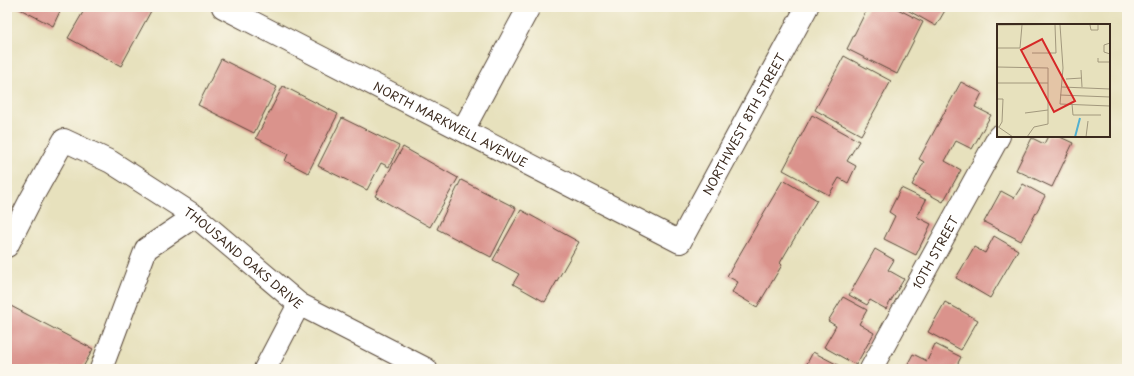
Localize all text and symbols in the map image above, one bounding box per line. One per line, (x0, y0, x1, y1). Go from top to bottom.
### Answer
inset map (997, 24, 1110, 137)
street label: NORTHWEST 8TH STREET (698, 49, 790, 198)
street label: NORTH MARKWELL AVENUE (370, 77, 531, 171)
street label: THOUSAND OAKS DRIVE (181, 202, 307, 313)
street label: 10TH STREET (908, 212, 963, 292)

